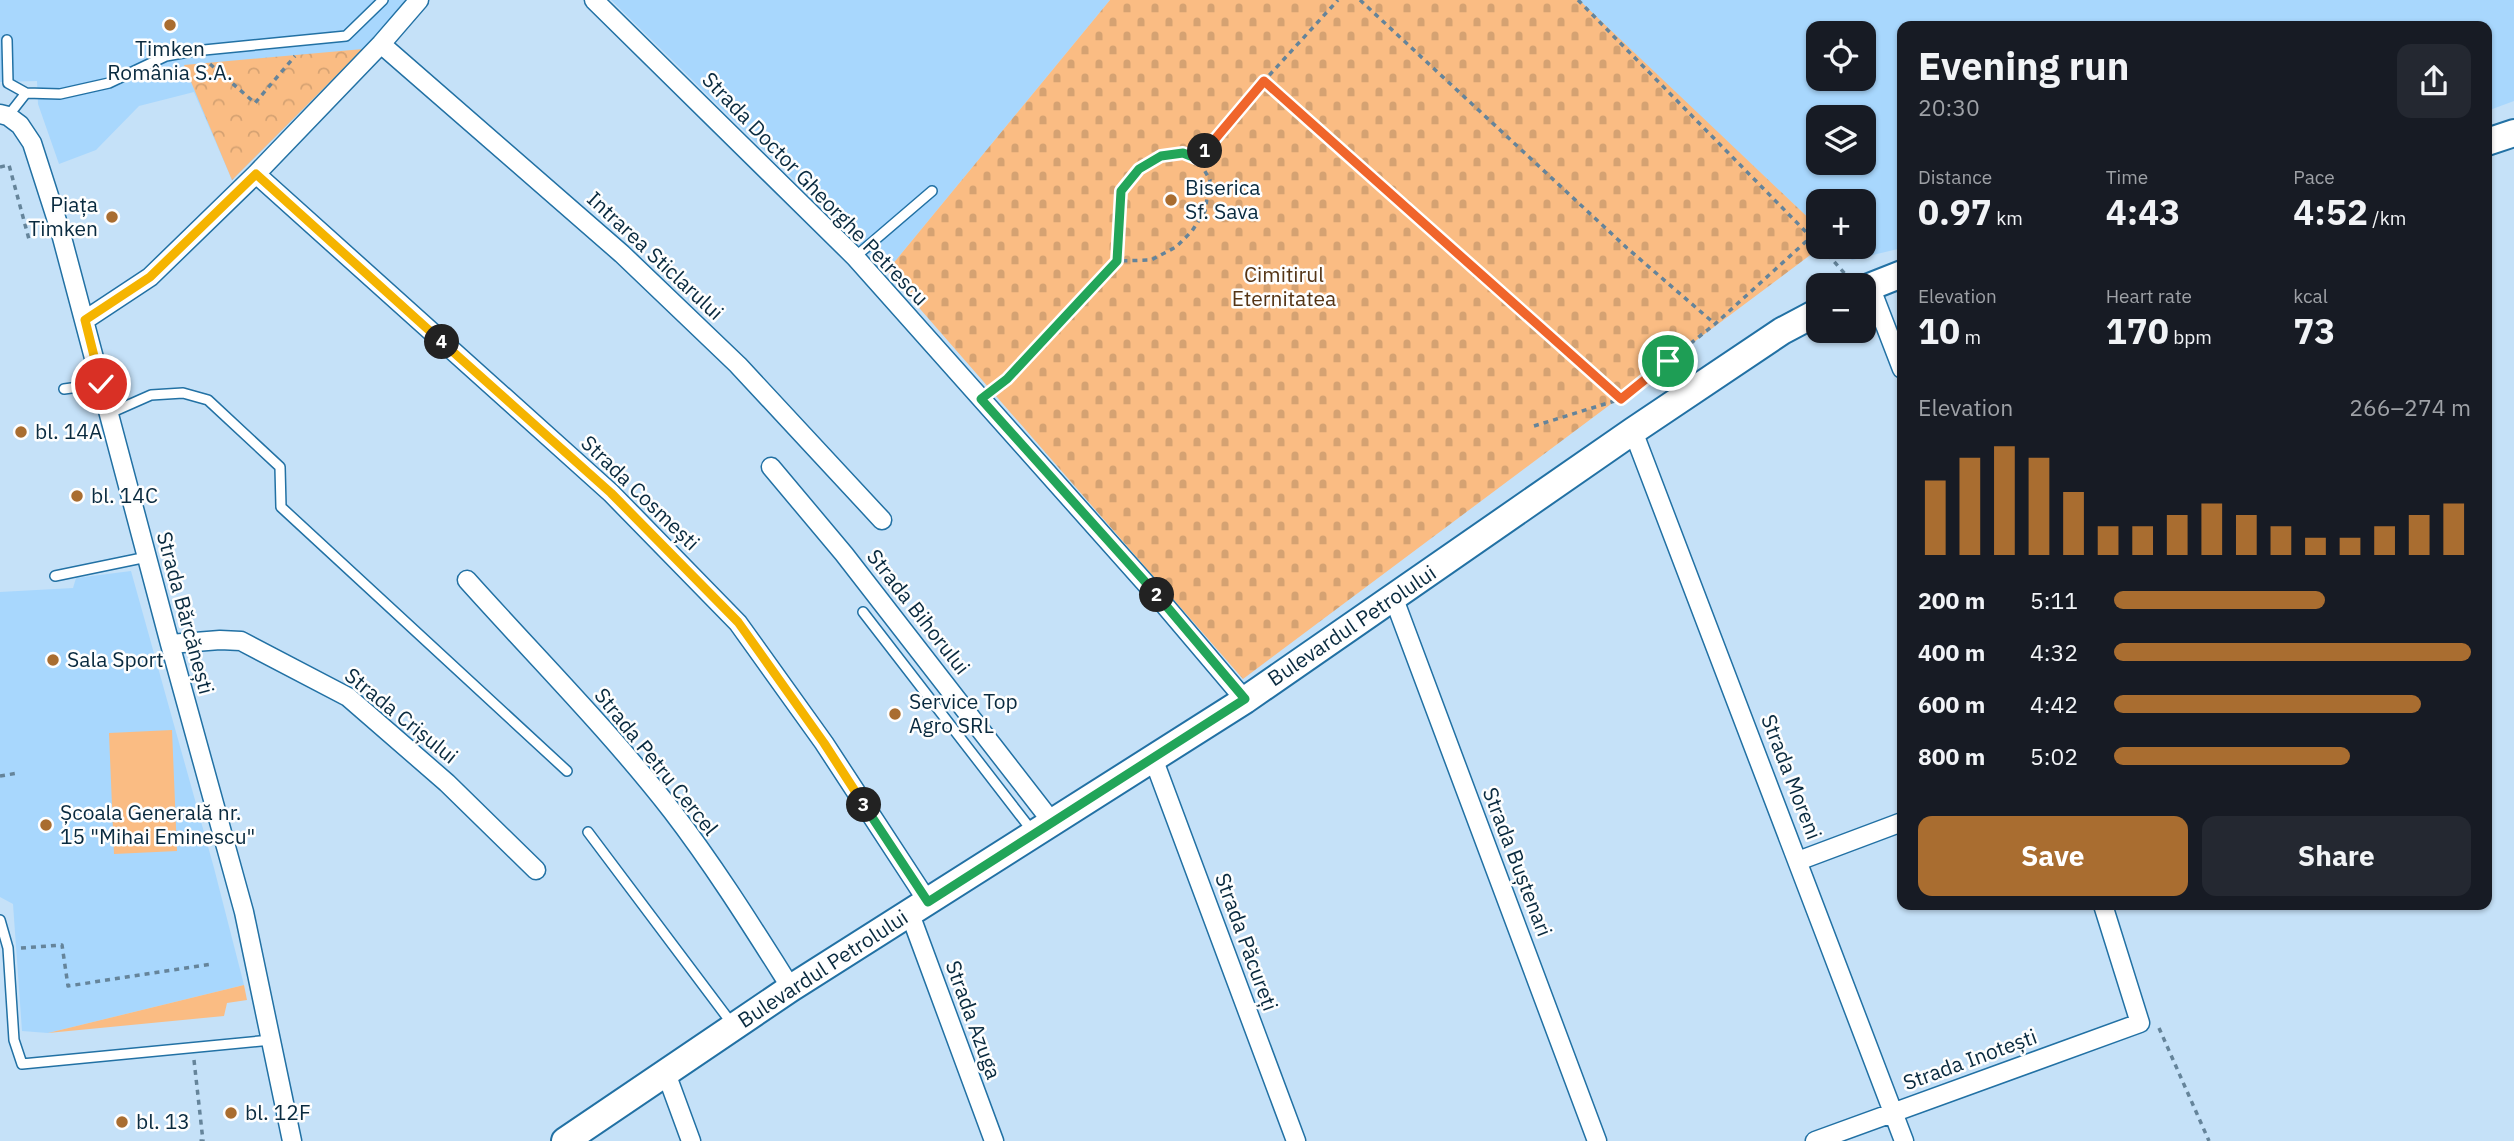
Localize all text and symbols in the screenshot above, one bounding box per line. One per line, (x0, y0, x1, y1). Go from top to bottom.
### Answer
marker: Timken România S.A. (162, 17, 178, 33)
map controls (1806, 21, 1876, 343)
button: locate (1806, 21, 1876, 91)
place label: Timken România S.A. (107, 34, 233, 86)
text: Evening run (1918, 41, 2129, 90)
button: share (2397, 44, 2471, 118)
street label: Strada Doctor Gheorghe Petrescu (696, 65, 935, 311)
text: 20:30 (1918, 92, 1980, 122)
button: layers (1806, 105, 1876, 175)
pin: 1 (1188, 134, 1222, 168)
text: 1 (1199, 138, 1210, 162)
text: Distance (1918, 165, 1992, 189)
text: Time (2106, 165, 2148, 189)
text: Pace (2293, 165, 2335, 189)
place label: Biserica Sf. Sava (1185, 173, 1260, 225)
street label: Intrarea Sticlarului (582, 185, 730, 326)
button: + (1806, 189, 1876, 259)
text: 0.97 (1918, 189, 1992, 235)
text: 4:43 (2106, 189, 2180, 235)
text: 4:52 (2293, 189, 2368, 235)
place label: Piața Timken (28, 190, 98, 242)
marker: Biserica Sf. Sava (1163, 192, 1179, 208)
text: km (1992, 206, 2023, 230)
text: /km (2368, 206, 2406, 230)
marker: Piața Timken (104, 209, 120, 225)
park label: Cimitirul Eternitatea (1232, 260, 1336, 312)
button: − (1806, 273, 1876, 343)
text: Elevation (1918, 284, 1997, 308)
text: Heart rate (2106, 284, 2192, 308)
text: kcal (2293, 284, 2328, 308)
text: 10 (1918, 308, 1960, 354)
text: 170 (2106, 308, 2169, 354)
text: 73 (2293, 308, 2335, 354)
pin: 4 (424, 324, 460, 360)
text: m (1960, 325, 1981, 349)
text: bpm (2169, 325, 2212, 349)
text: 4 (436, 329, 447, 353)
pin (1638, 331, 1698, 391)
icon: arrive (1649, 342, 1687, 380)
pin (71, 354, 131, 414)
icon: check (82, 365, 120, 403)
text: Elevation (1918, 392, 2013, 422)
text: 266–274 m (2349, 392, 2471, 422)
place label: bl. 14A (35, 417, 102, 445)
marker: bl. 14A (13, 424, 29, 440)
street label: Strada Cosmești (575, 429, 706, 556)
place label: bl. 14C (91, 481, 158, 509)
marker: bl. 14C (69, 488, 85, 504)
street label: Strada Bărcănești (151, 528, 221, 697)
street label: Strada Bihorului (861, 543, 977, 680)
street label: Bulevardul Petrolului (1262, 558, 1441, 692)
pin: 2 (1140, 578, 1174, 612)
text: 2 (1151, 582, 1162, 606)
text: 200 m (1918, 585, 1985, 615)
text: 5:11 (2030, 585, 2078, 615)
text: 400 m (1918, 637, 1985, 667)
text: 4:32 (2030, 637, 2078, 667)
place label: Sala Sport (67, 645, 164, 673)
marker: Sala Sport (45, 652, 61, 668)
street label: Strada Crișului (339, 661, 464, 769)
street label: Strada Petru Cercel (589, 682, 725, 841)
place label: Service Top Agro SRL (909, 687, 1018, 739)
text: 600 m (1918, 689, 1985, 719)
text: 4:42 (2030, 689, 2078, 719)
marker: Service Top Agro SRL (887, 706, 903, 722)
street label: Strada Moreni (1755, 710, 1829, 843)
text: 800 m (1918, 741, 1985, 771)
text: 5:02 (2030, 741, 2078, 771)
street label: Strada Buștenari (1477, 783, 1559, 940)
pin: 3 (846, 788, 882, 822)
text: 3 (858, 792, 869, 816)
place label: Școala Generală nr. 15 "Mihai Eminescu" (60, 798, 255, 850)
button: Save (1918, 816, 2188, 896)
button: Share (2202, 816, 2471, 896)
marker: Școala Generală nr. 15 "Mihai Eminescu" (38, 817, 54, 833)
street label: Strada Păcureți (1209, 869, 1285, 1014)
street label: Bulevardul Petrolului (732, 903, 913, 1034)
street label: Strada Azuga (940, 956, 1008, 1083)
street label: Strada Inotești (1899, 1022, 2040, 1096)
place label: bl. 12F (245, 1098, 311, 1126)
marker: bl. 12F (223, 1105, 239, 1121)
place label: bl. 13 (136, 1107, 190, 1135)
marker: bl. 13 (114, 1114, 130, 1130)

